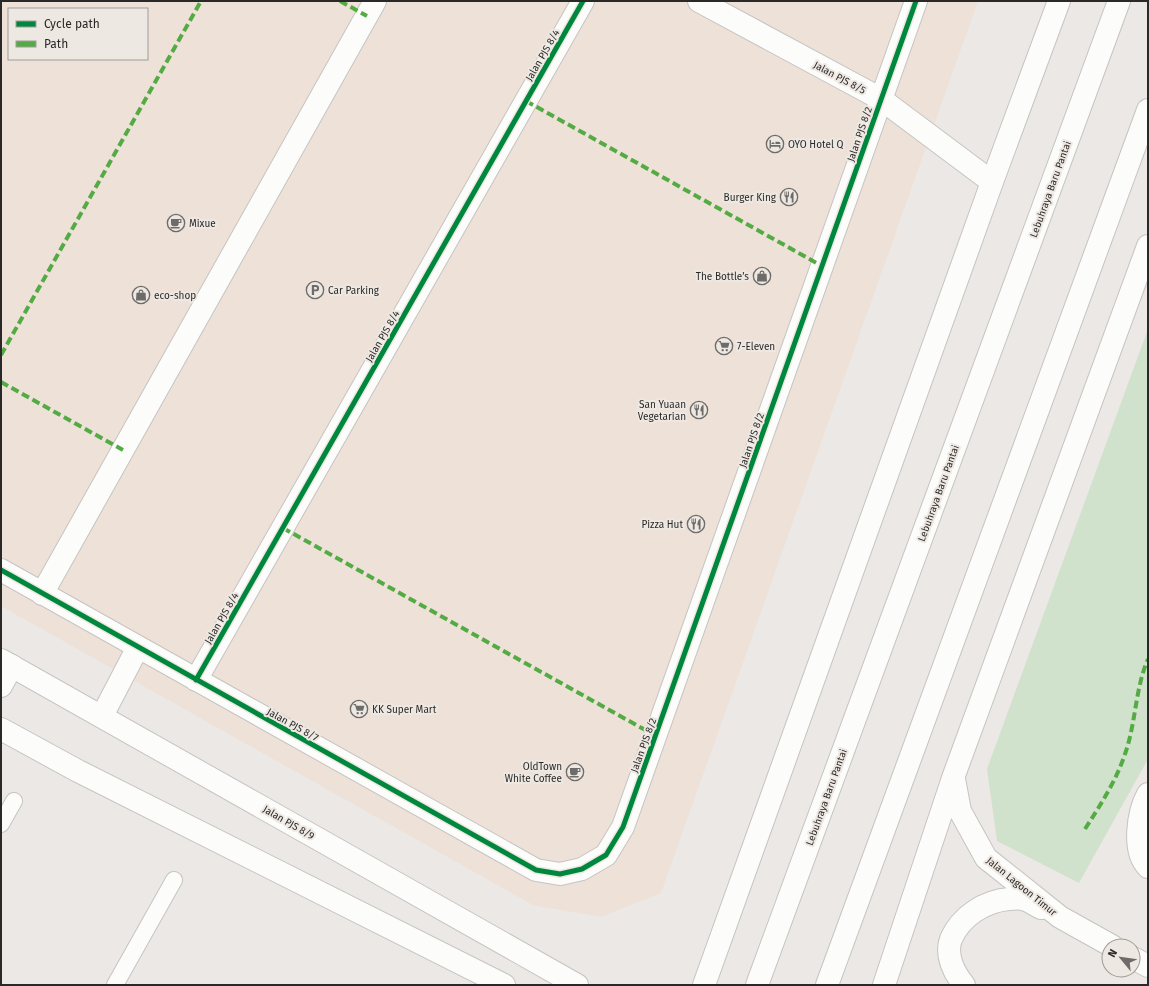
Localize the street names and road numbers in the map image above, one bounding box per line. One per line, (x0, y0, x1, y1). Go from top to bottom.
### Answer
street label: Jalan PJS 8/4 (523, 27, 563, 83)
street label: Jalan PJS 8/5 (811, 59, 868, 97)
street label: Jalan PJS 8/2 (845, 105, 875, 163)
street label: Lebuhraya Baru Pantai (1028, 139, 1074, 239)
street label: Jalan PJS 8/4 (363, 308, 403, 364)
street label: Jalan PJS 8/2 (737, 411, 767, 469)
street label: Lebuhraya Baru Pantai (916, 443, 962, 543)
street label: Jalan PJS 8/4 (202, 590, 242, 646)
street label: Jalan PJS 8/7 (265, 706, 321, 744)
street label: Jalan PJS 8/2 (629, 716, 659, 774)
street label: Lebuhraya Baru Pantai (804, 747, 850, 847)
street label: Jalan PJS 8/9 (261, 803, 316, 842)
street label: Jalan Lagoon Timur (984, 855, 1059, 919)

